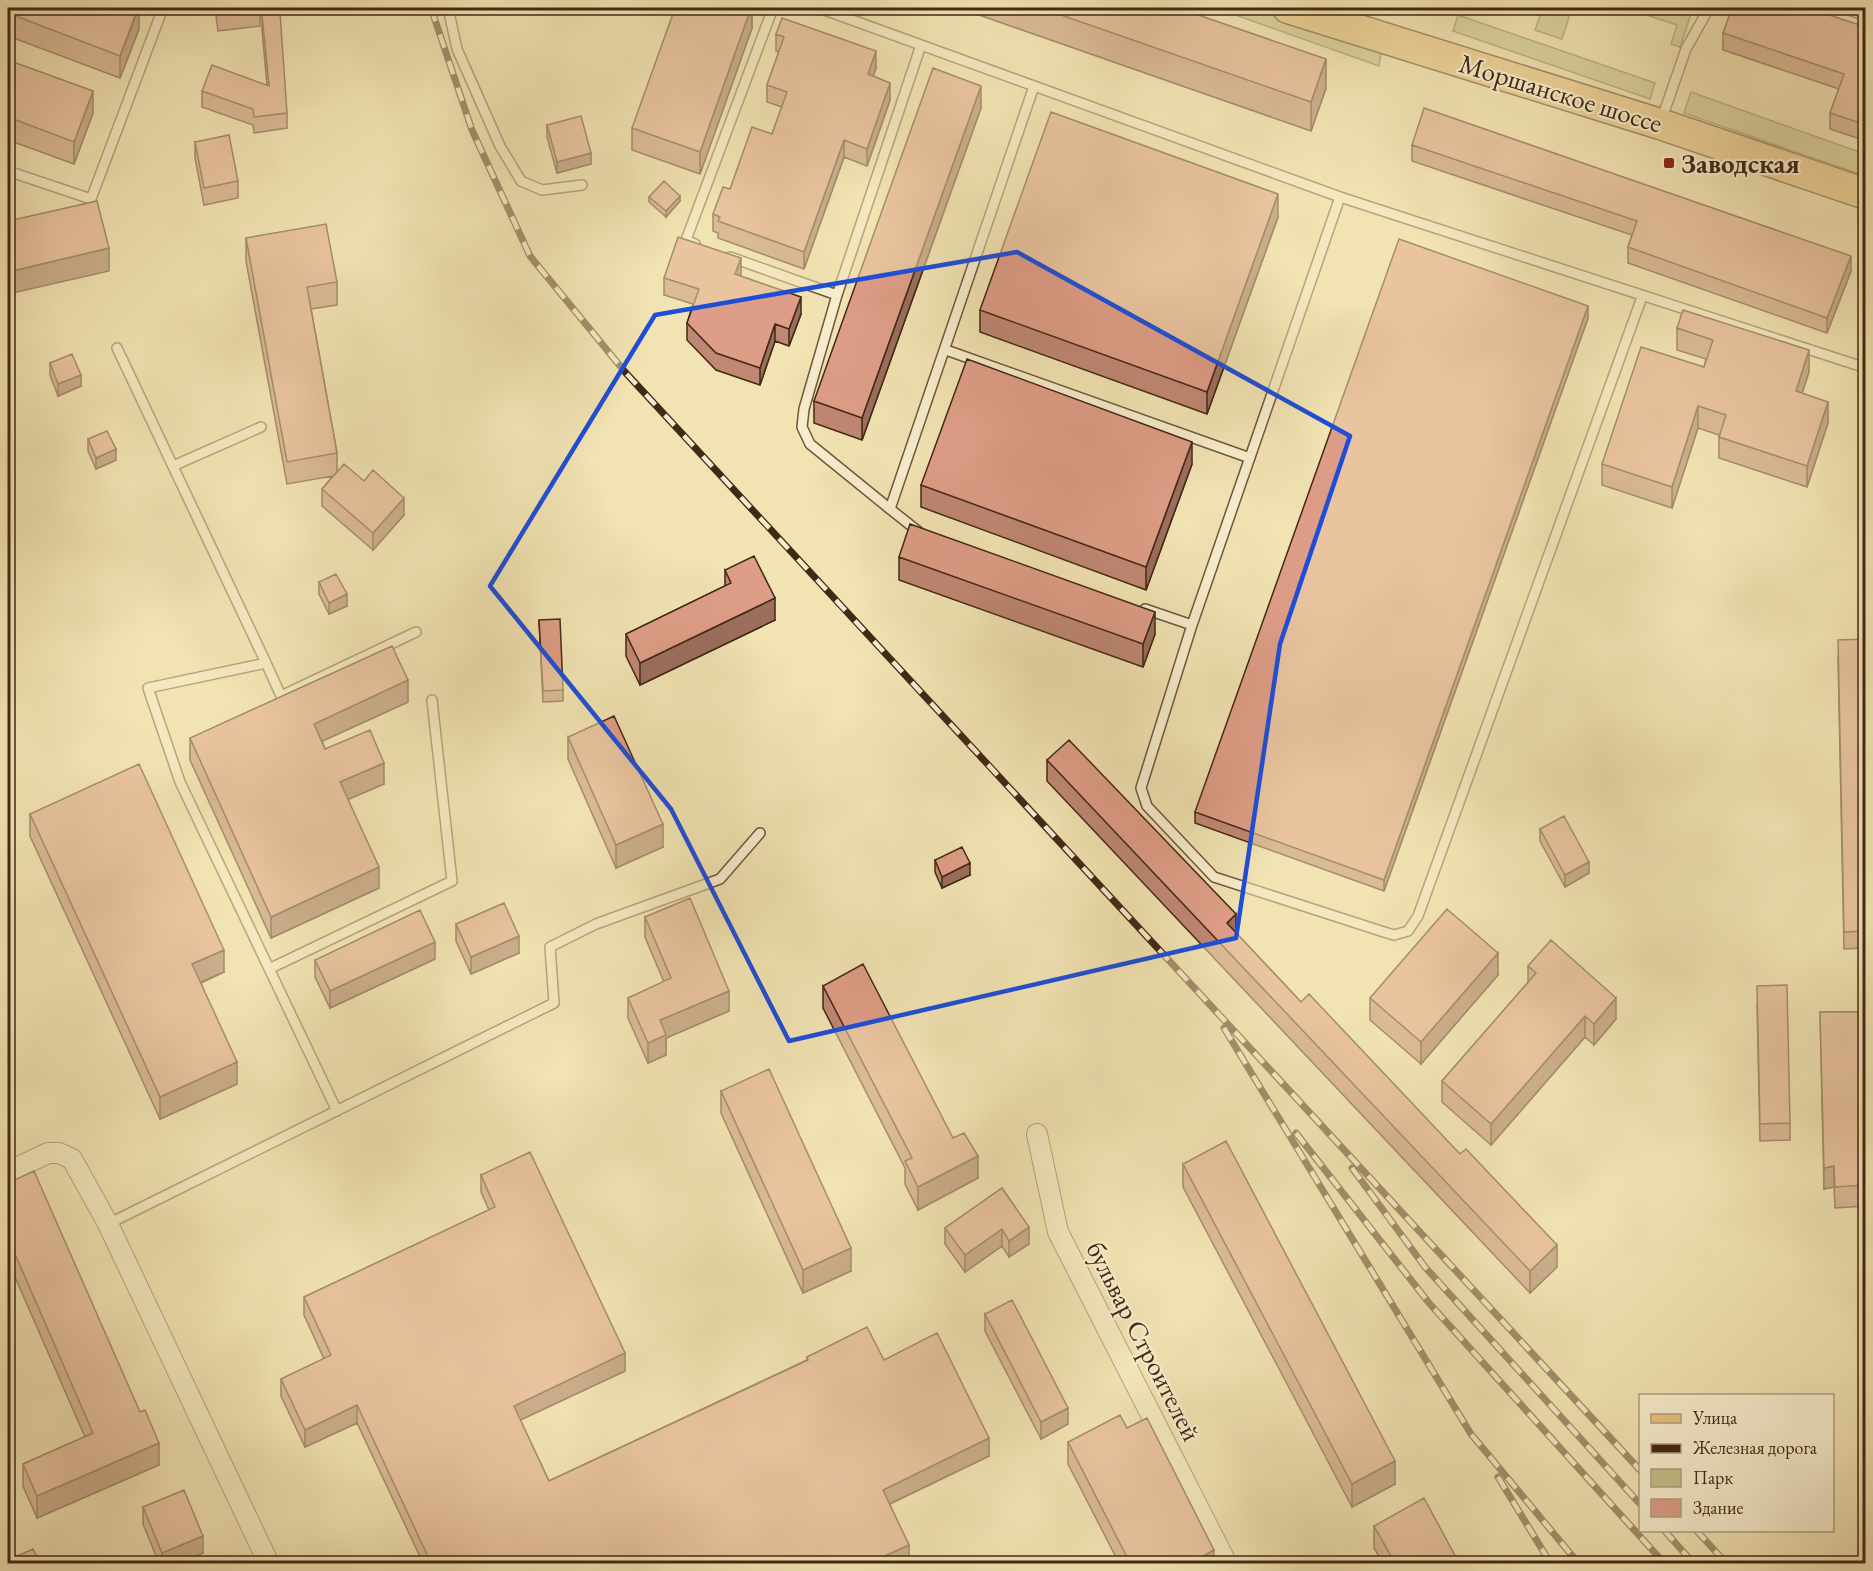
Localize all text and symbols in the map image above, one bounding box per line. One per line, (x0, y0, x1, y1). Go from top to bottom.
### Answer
street label: Моршанское шоссе (1455, 46, 1667, 140)
place label: Заводская (1681, 146, 1800, 181)
marker: Заводская (1662, 156, 1676, 170)
street label: бульвар Строителей (1079, 1235, 1209, 1447)
legend (1639, 1394, 1834, 1532)
text: Улица (1692, 1406, 1738, 1429)
text: Железная дорога (1692, 1436, 1818, 1459)
text: Парк (1693, 1466, 1733, 1489)
text: Здание (1693, 1496, 1743, 1519)

